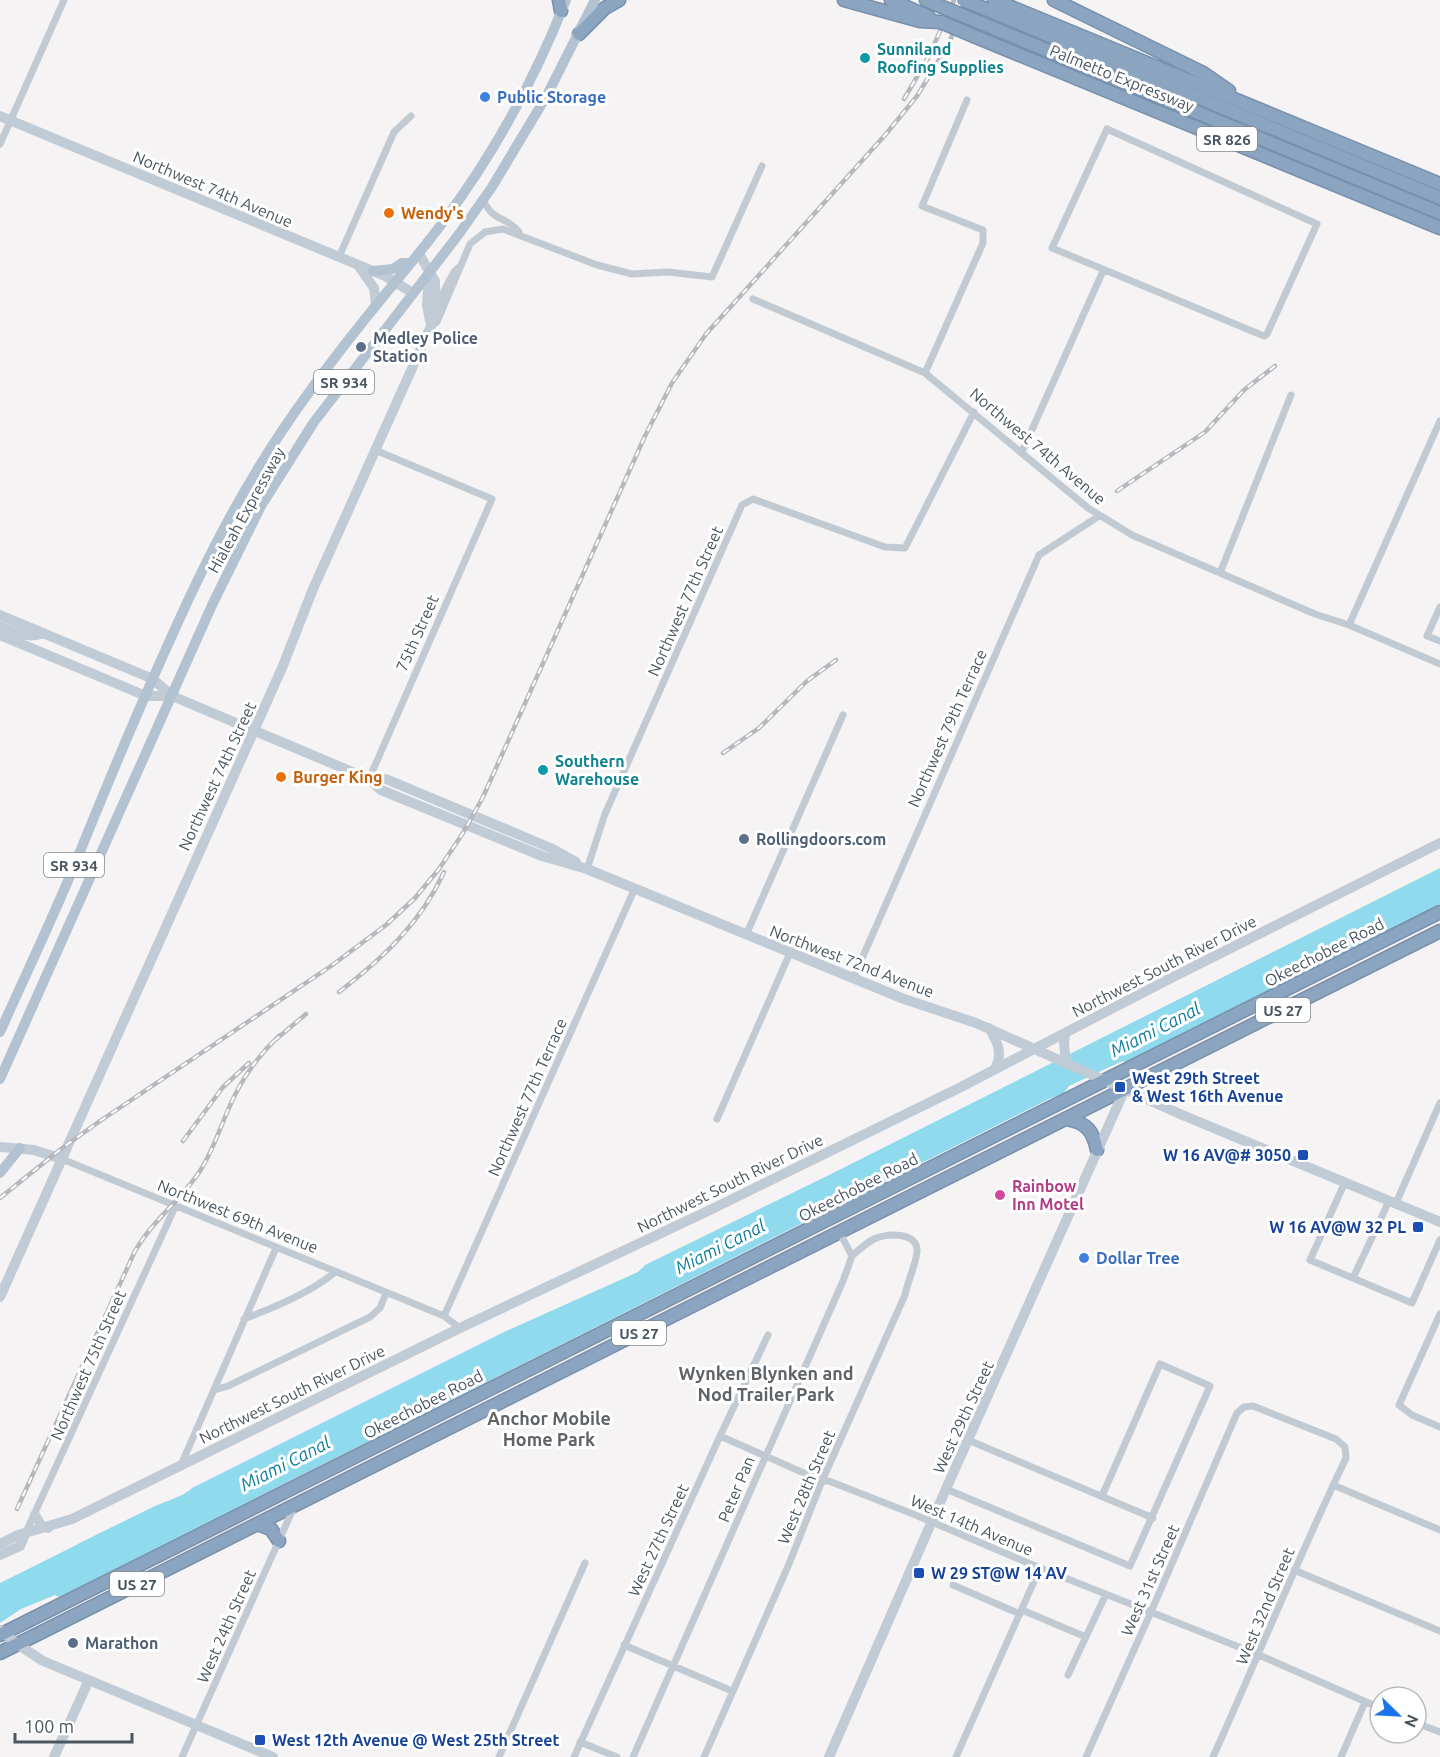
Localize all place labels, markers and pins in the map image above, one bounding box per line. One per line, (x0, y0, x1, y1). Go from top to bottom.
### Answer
place label: Sunniland Roofing Supplies (877, 40, 1004, 76)
marker: Sunniland Roofing Supplies (858, 51, 872, 65)
place label: Public Storage (497, 88, 606, 106)
marker: Public Storage (478, 90, 492, 104)
place label: Wendy's (401, 204, 464, 222)
marker: Wendy's (382, 206, 396, 220)
place label: Medley Police Station (373, 329, 478, 365)
marker: Medley Police Station (354, 340, 368, 354)
place label: Southern Warehouse (555, 752, 639, 788)
marker: Southern Warehouse (536, 763, 550, 777)
place label: Burger King (293, 768, 383, 786)
marker: Burger King (274, 770, 288, 784)
place label: Rollingdoors.com (756, 830, 886, 848)
marker: Rollingdoors.com (737, 832, 751, 846)
place label: West 29th Street & West 16th Avenue (1132, 1069, 1283, 1105)
marker: West 29th Street & West 16th Avenue (1113, 1080, 1127, 1094)
place label: W 16 AV@# 3050 (1163, 1146, 1291, 1164)
marker: W 16 AV@# 3050 (1296, 1148, 1310, 1162)
place label: Rainbow Inn Motel (1012, 1177, 1084, 1213)
marker: Rainbow Inn Motel (993, 1188, 1007, 1202)
place label: W 16 AV@W 32 PL (1269, 1218, 1406, 1236)
marker: W 16 AV@W 32 PL (1411, 1220, 1425, 1234)
place label: Dollar Tree (1096, 1249, 1180, 1267)
marker: Dollar Tree (1077, 1251, 1091, 1265)
place label: W 29 ST@W 14 AV (931, 1564, 1068, 1582)
marker: W 29 ST@W 14 AV (912, 1566, 926, 1580)
place label: Marathon (85, 1634, 158, 1652)
marker: Marathon (66, 1636, 80, 1650)
place label: West 12th Avenue @ West 25th Street (272, 1731, 560, 1749)
marker: West 12th Avenue @ West 25th Street (253, 1733, 267, 1747)

